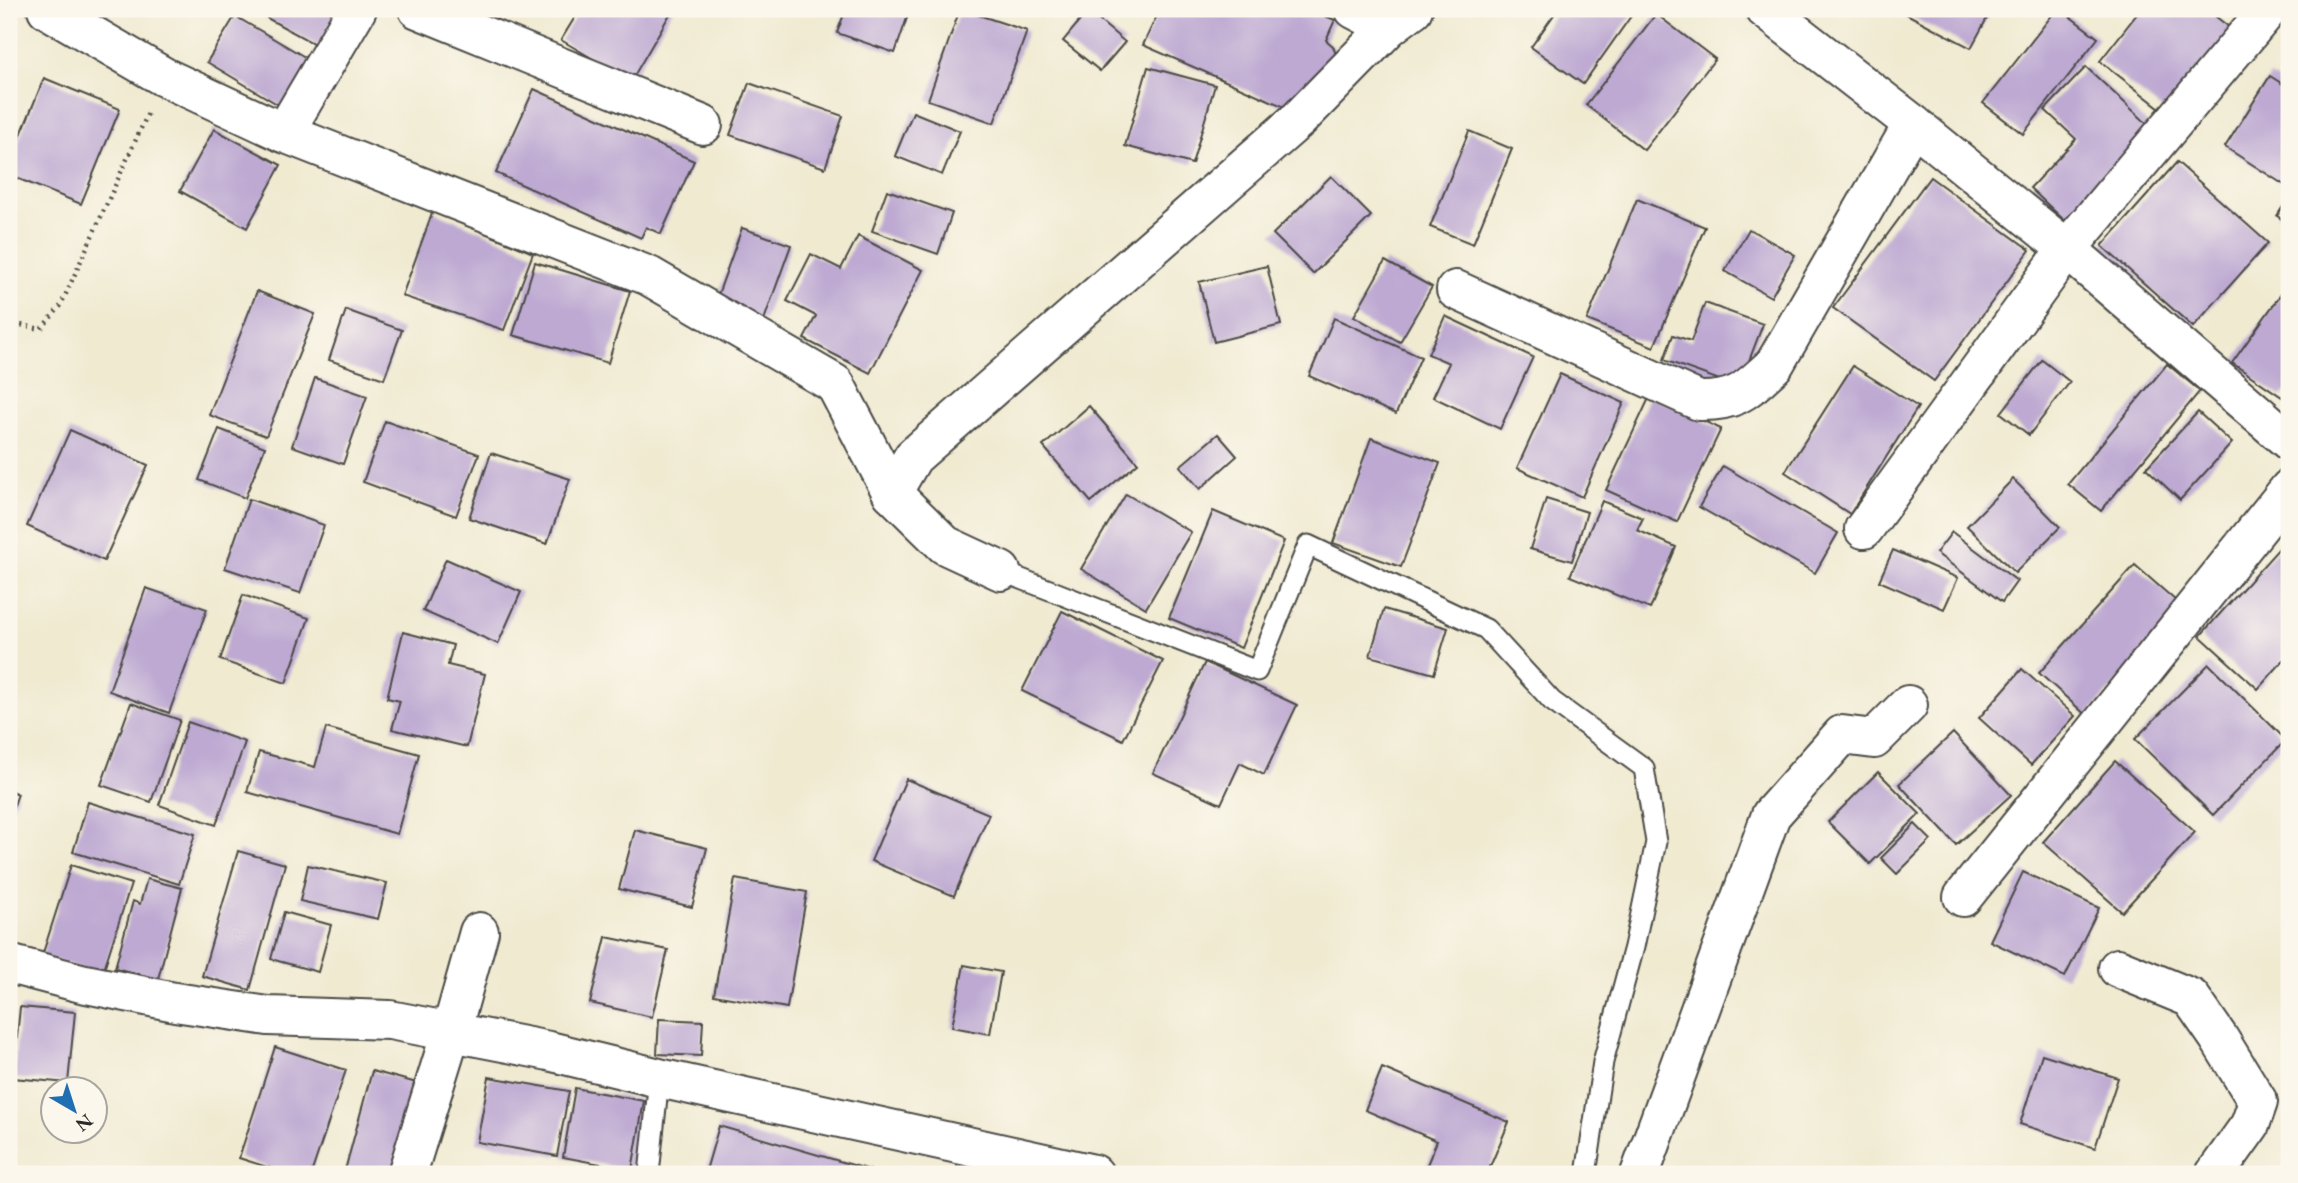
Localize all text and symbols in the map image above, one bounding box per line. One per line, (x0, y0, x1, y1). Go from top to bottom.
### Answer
north arrow (38, 1074, 108, 1144)
text: N (70, 1108, 98, 1138)

